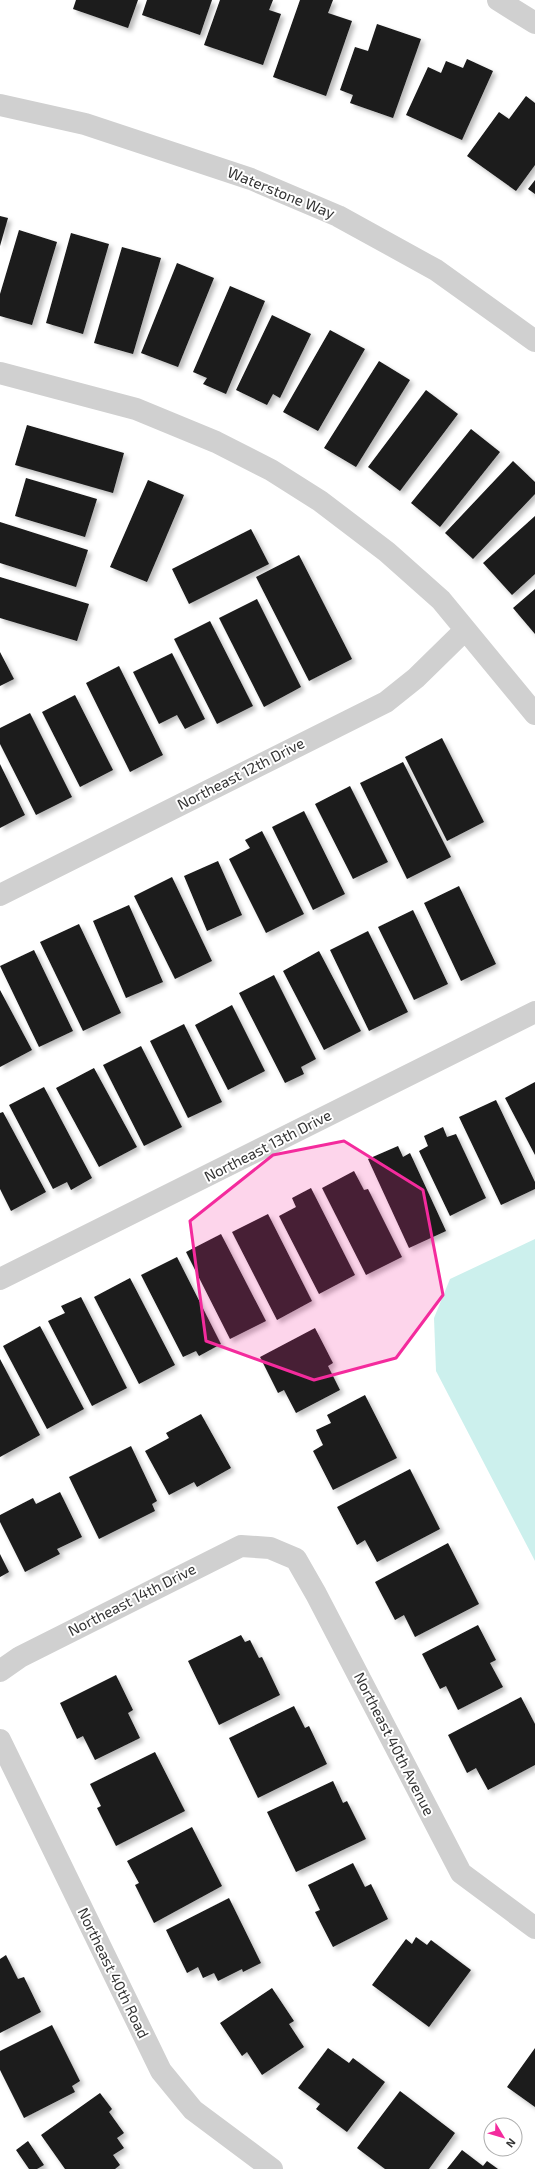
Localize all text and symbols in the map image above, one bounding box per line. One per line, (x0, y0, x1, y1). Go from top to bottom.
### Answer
street label: Waterstone Way (225, 162, 338, 222)
street label: Northeast 12th Drive (174, 733, 307, 813)
street label: Northeast 13th Drive (201, 1105, 334, 1185)
street label: Northeast 14th Drive (65, 1559, 198, 1639)
street label: Northeast 40th Avenue (351, 1669, 439, 1818)
street label: Northeast 40th Road (74, 1904, 153, 2041)
north arrow (483, 2117, 523, 2157)
text: N (504, 2136, 519, 2151)

